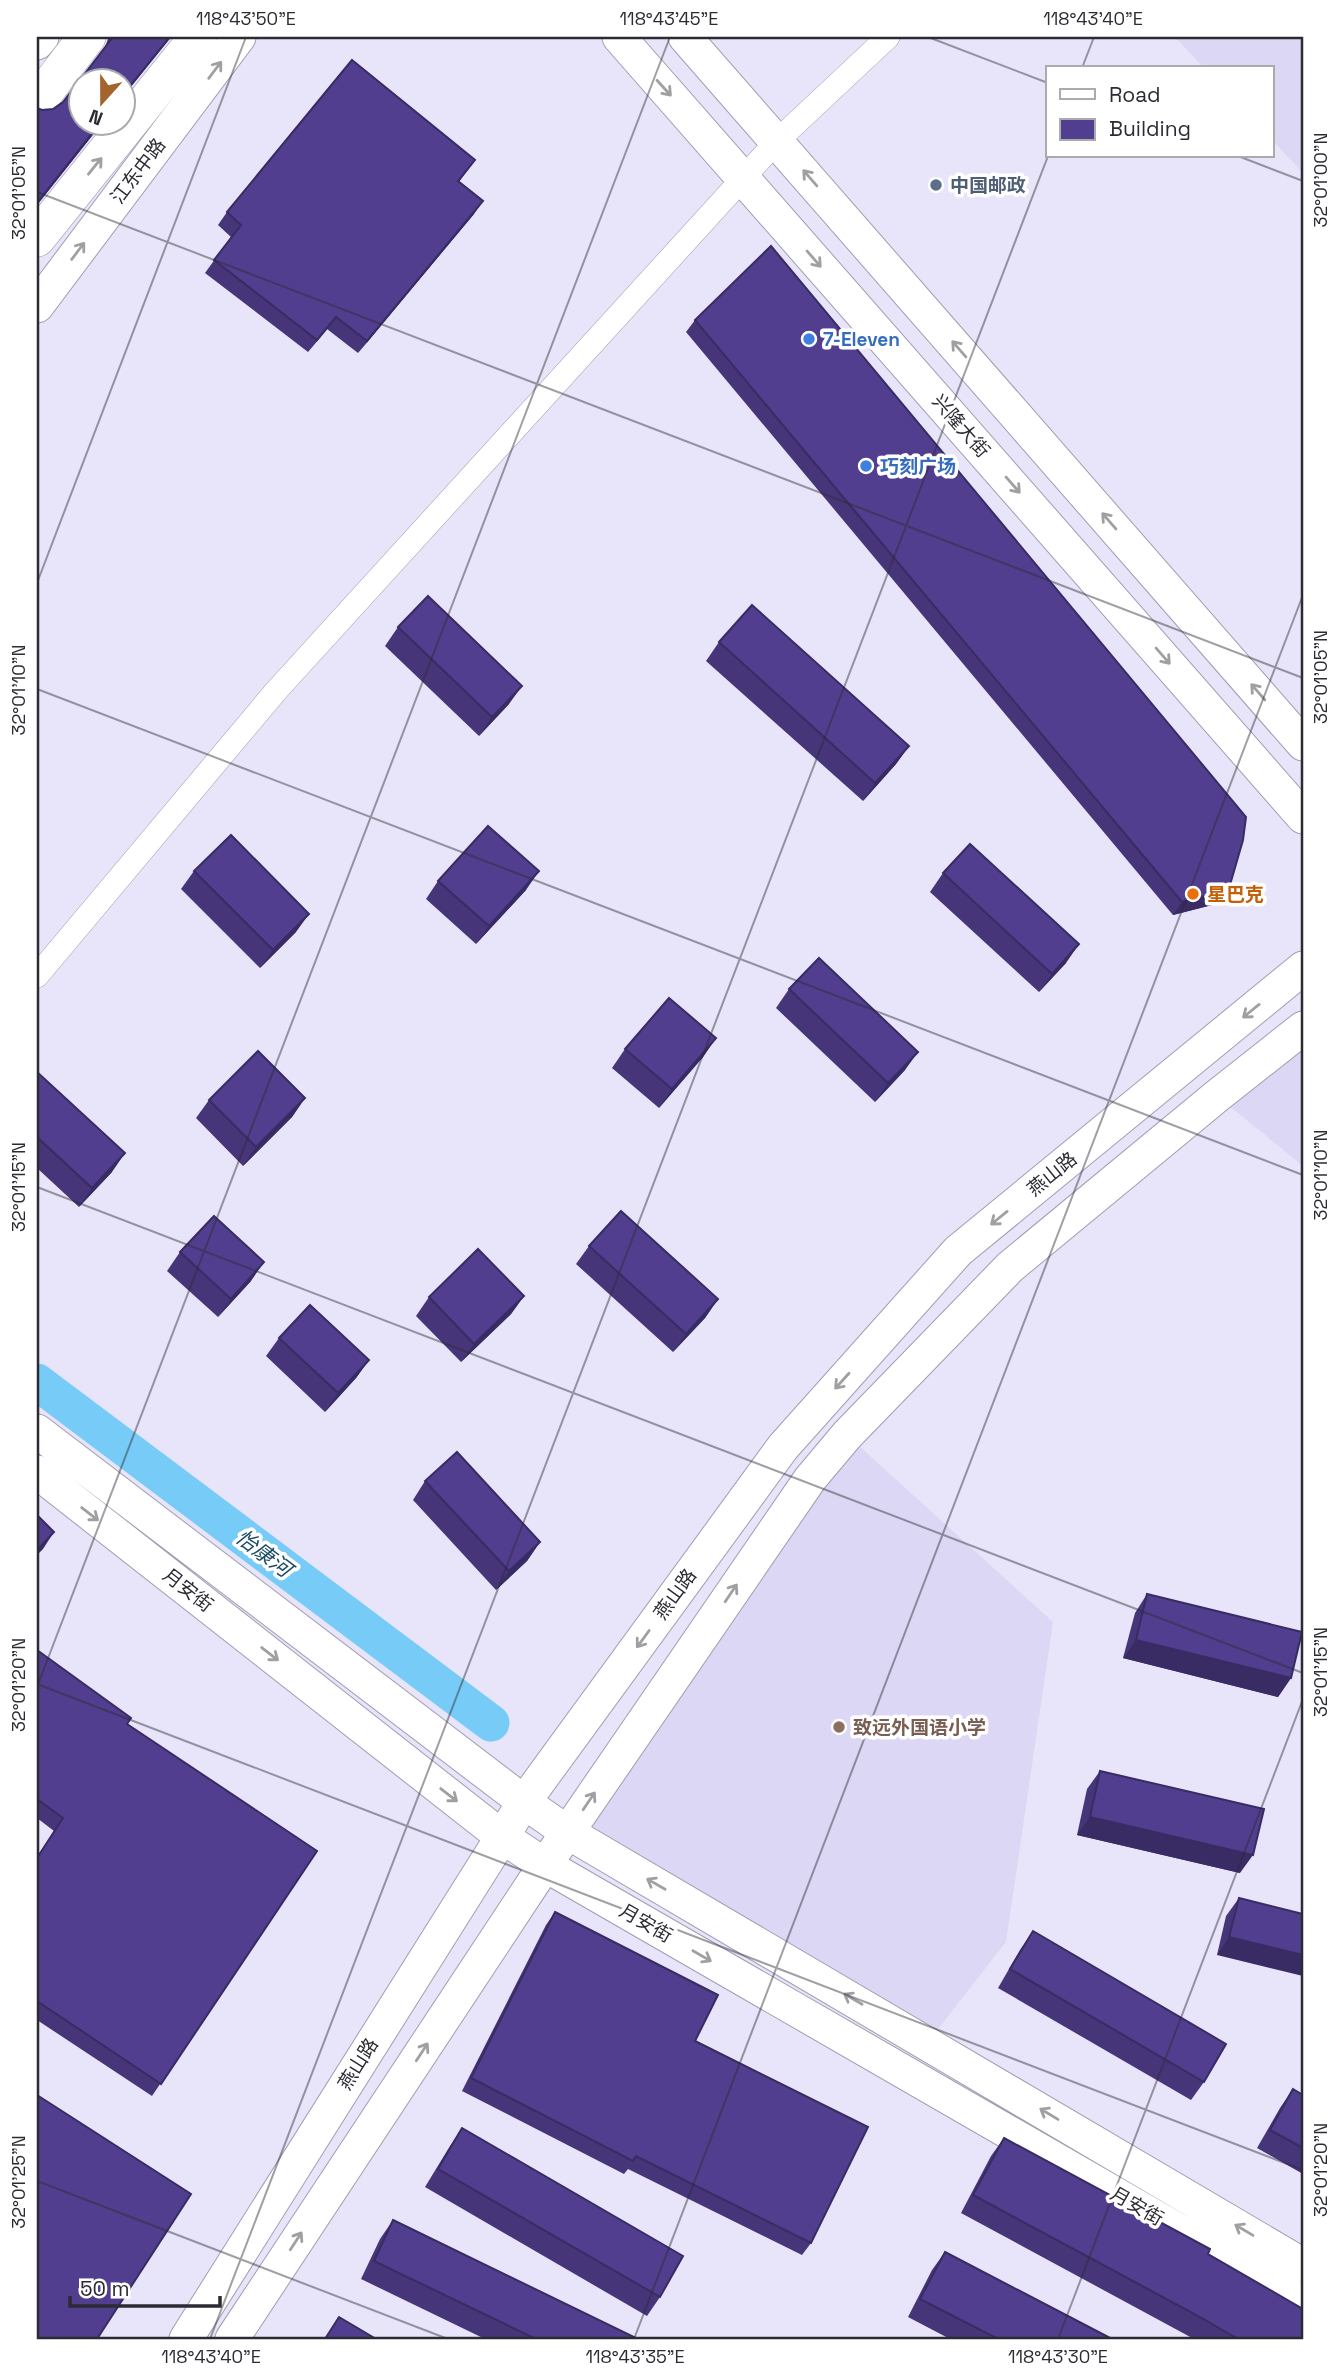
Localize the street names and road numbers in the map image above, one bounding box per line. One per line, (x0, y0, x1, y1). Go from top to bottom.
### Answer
street label: 江东中路 (105, 133, 171, 209)
street label: 兴隆大街 (927, 389, 995, 463)
street label: 燕山路 (1022, 1146, 1082, 1202)
street label: 月安街 (158, 1563, 218, 1617)
street label: 燕山路 (648, 1564, 702, 1624)
street label: 月安街 (615, 1898, 677, 1948)
street label: 燕山路 (332, 2033, 384, 2095)
street label: 月安街 (1106, 2181, 1168, 2231)

